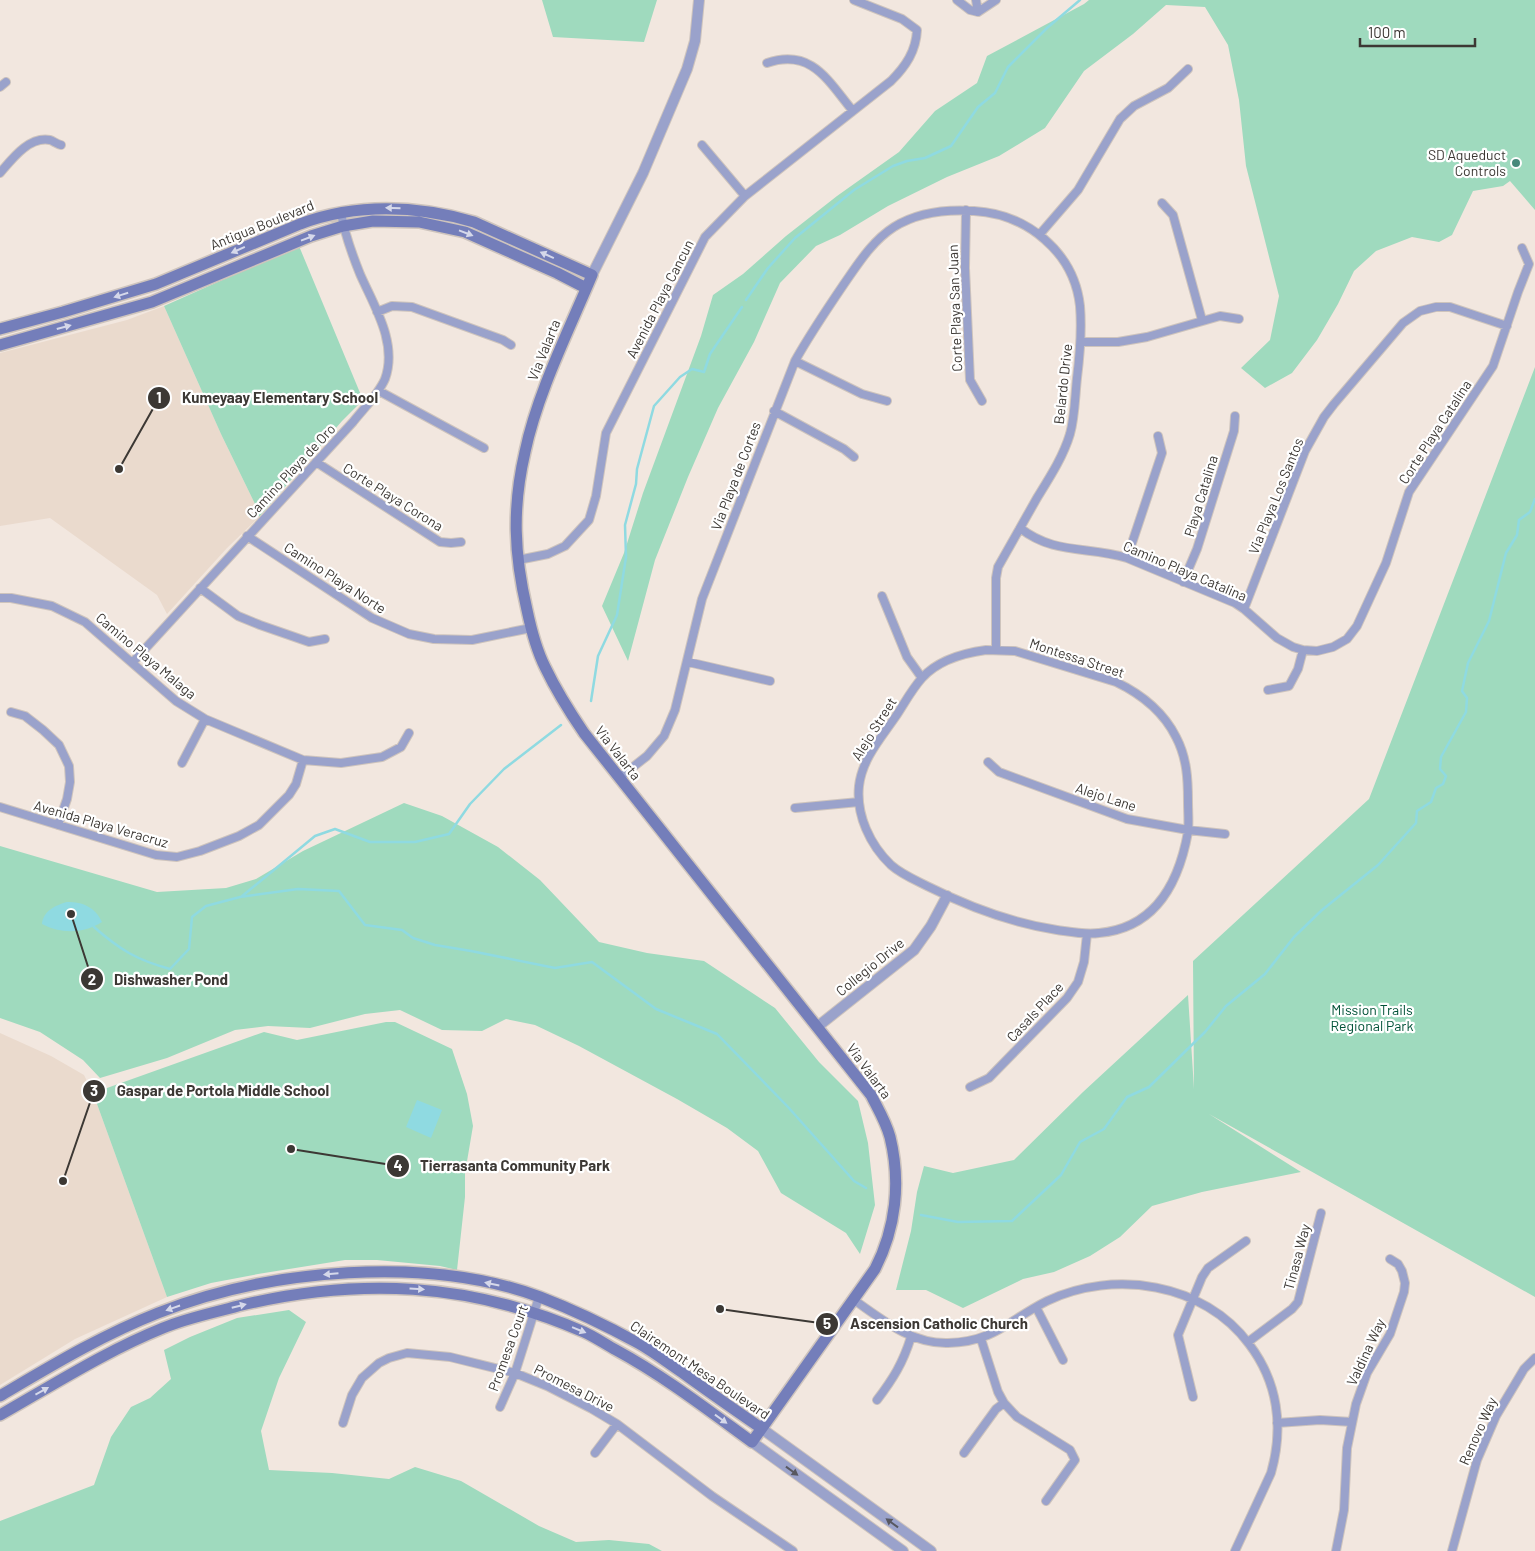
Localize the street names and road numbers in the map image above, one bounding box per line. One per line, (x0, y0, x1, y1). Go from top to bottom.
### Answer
street label: Antigua Boulevard (207, 196, 316, 253)
street label: Avenida Playa Cancun (622, 237, 697, 361)
street label: Corte Playa San Juan (944, 244, 965, 372)
street label: Via Valarta (524, 317, 563, 383)
street label: Belardo Drive (1050, 343, 1075, 425)
street label: Corte Playa Catalina (1395, 377, 1475, 487)
street label: Via Playa de Cortes (707, 419, 764, 532)
street label: Camino Playa de Oro (243, 420, 339, 521)
street label: Via Playa Los Santos (1244, 435, 1307, 556)
street label: Playa Catalina (1180, 453, 1221, 539)
street label: Corte Playa Corona (340, 459, 446, 534)
street label: Camino Playa Catalina (1121, 537, 1250, 604)
street label: Camino Playa Norte (281, 538, 389, 617)
street label: Camino Playa Malaga (93, 609, 200, 702)
street label: Montessa Street (1028, 634, 1127, 681)
street label: Alejo Street (847, 694, 900, 763)
street label: Via Valarta (592, 722, 645, 783)
street label: Alejo Lane (1074, 779, 1139, 814)
street label: Avenida Playa Veracruz (32, 796, 170, 851)
street label: Collegio Drive (832, 934, 907, 999)
street label: Casals Place (1003, 978, 1067, 1045)
street label: Via Valarta (844, 1040, 895, 1102)
street label: Tinasa Way (1280, 1221, 1314, 1292)
street label: Promesa Court (484, 1302, 531, 1393)
street label: Valdina Way (1343, 1315, 1389, 1388)
street label: Clairemont Mesa Boulevard (627, 1317, 773, 1423)
street label: Promesa Drive (531, 1360, 617, 1415)
street label: Renovo Way (1455, 1394, 1500, 1467)

